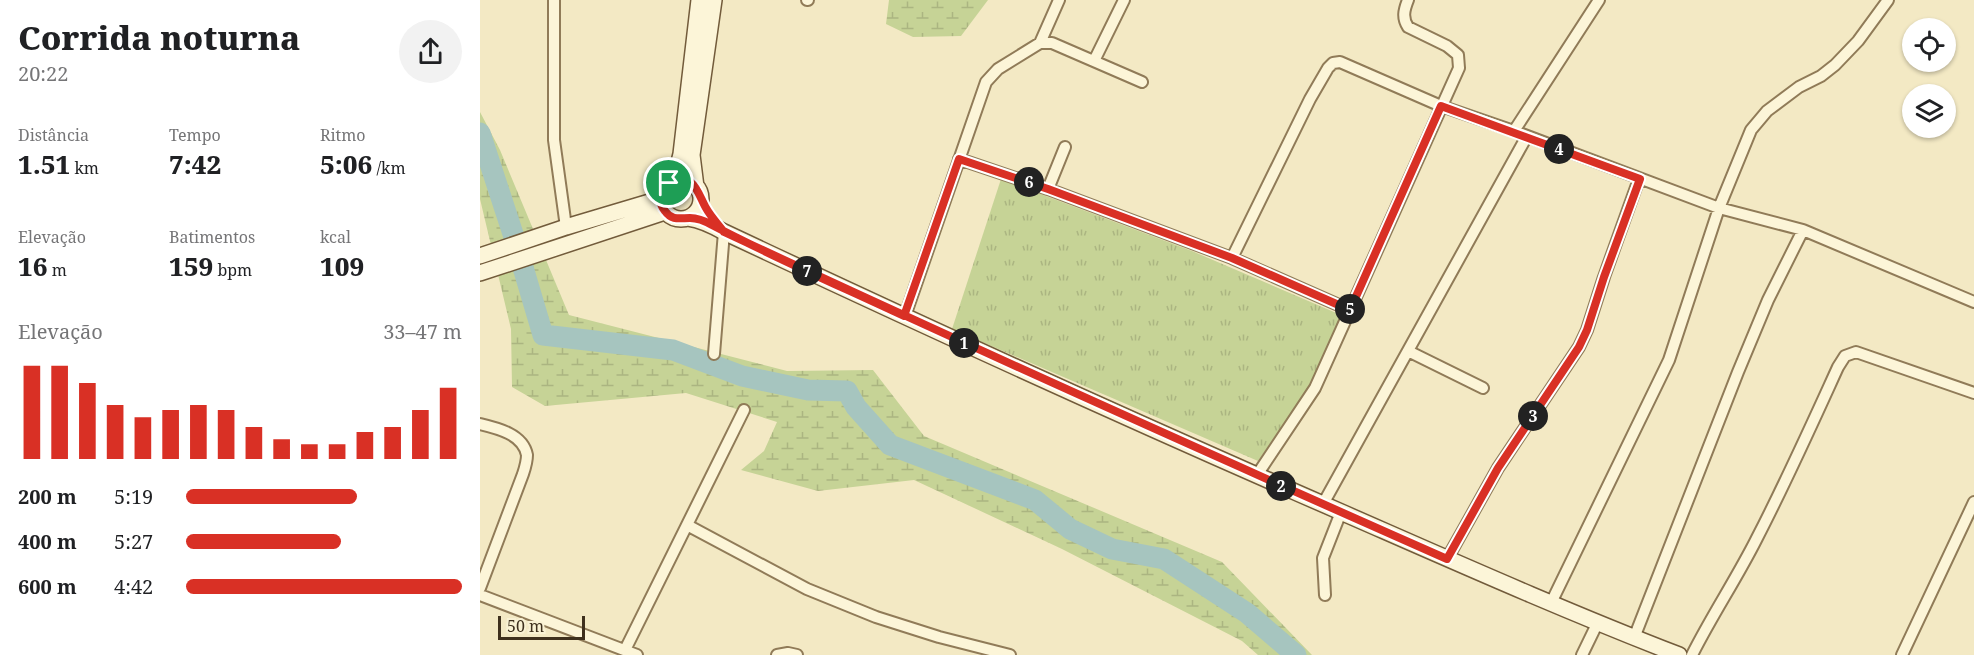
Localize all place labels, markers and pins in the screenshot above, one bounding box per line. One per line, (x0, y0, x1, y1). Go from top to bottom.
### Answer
pin: 4 (1544, 134, 1574, 164)
pin (643, 157, 694, 208)
pin: 6 (1014, 167, 1044, 197)
pin: 7 (792, 256, 822, 286)
pin: 5 (1335, 294, 1365, 324)
pin: 1 (949, 328, 979, 358)
pin: 3 (1518, 401, 1548, 431)
pin: 2 (1266, 471, 1296, 501)

